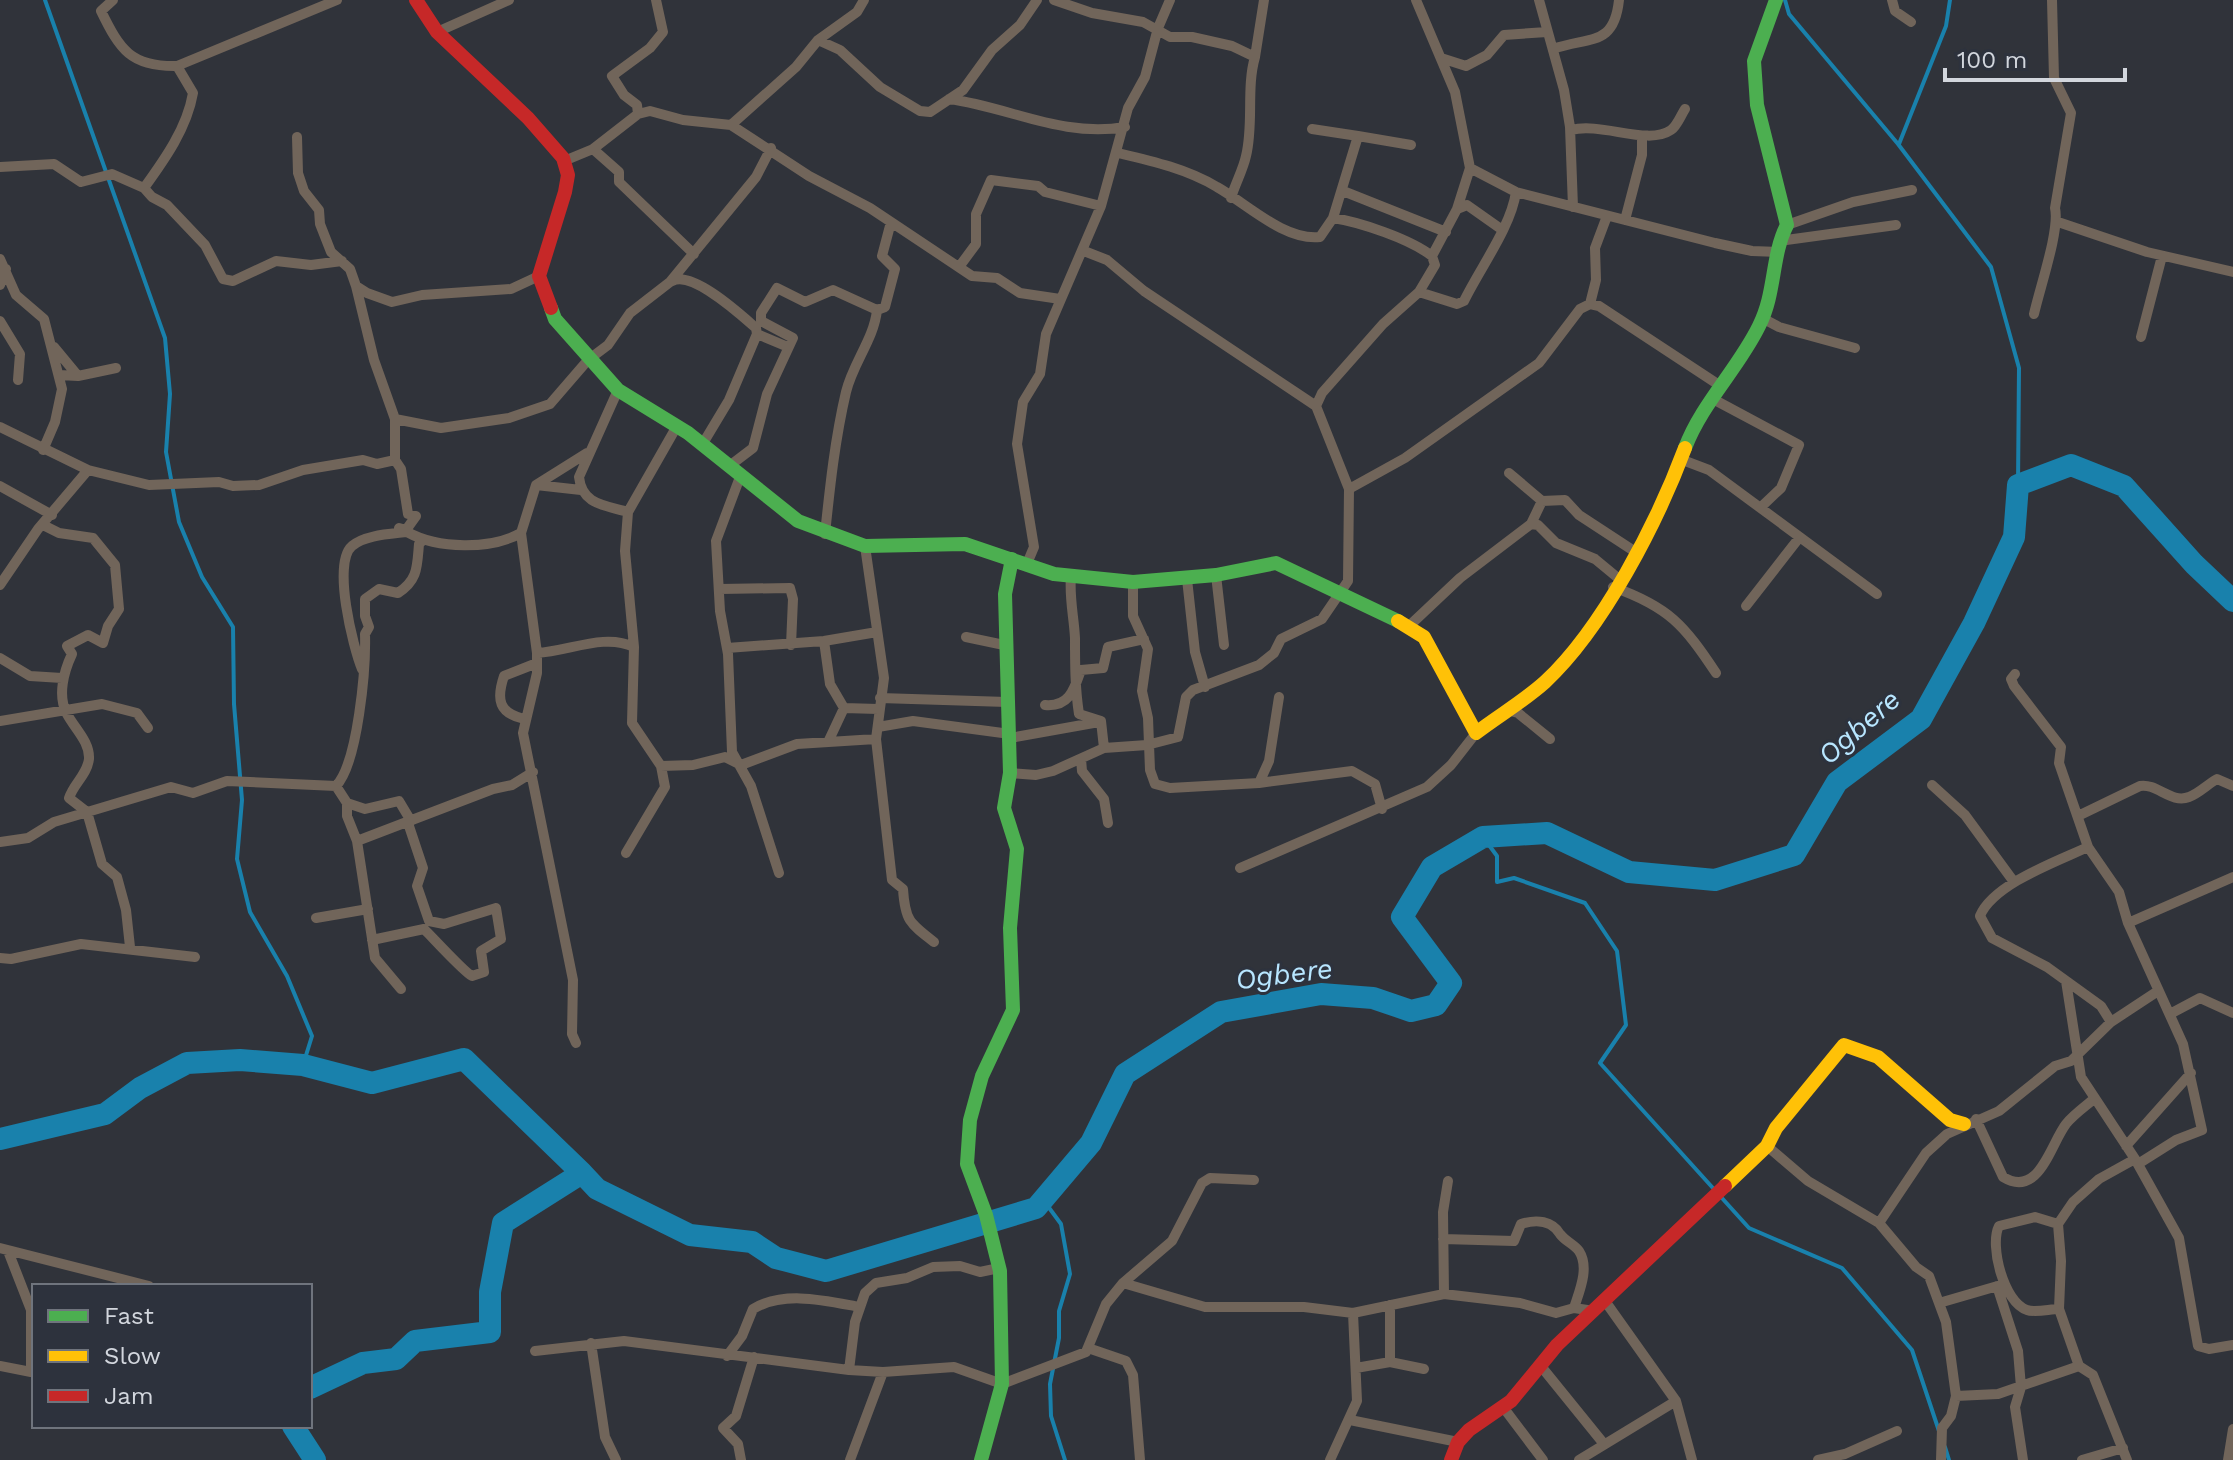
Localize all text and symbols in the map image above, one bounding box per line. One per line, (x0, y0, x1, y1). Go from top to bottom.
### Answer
scale bar (1945, 32, 2125, 82)
text: 100 m (1957, 46, 2027, 74)
water label: Ogbere (1811, 683, 1907, 771)
water label: Ogbere (1234, 952, 1334, 996)
legend (32, 1284, 312, 1428)
text: Fast (104, 1302, 154, 1330)
text: Slow (104, 1342, 161, 1370)
text: Jam (104, 1382, 154, 1410)

